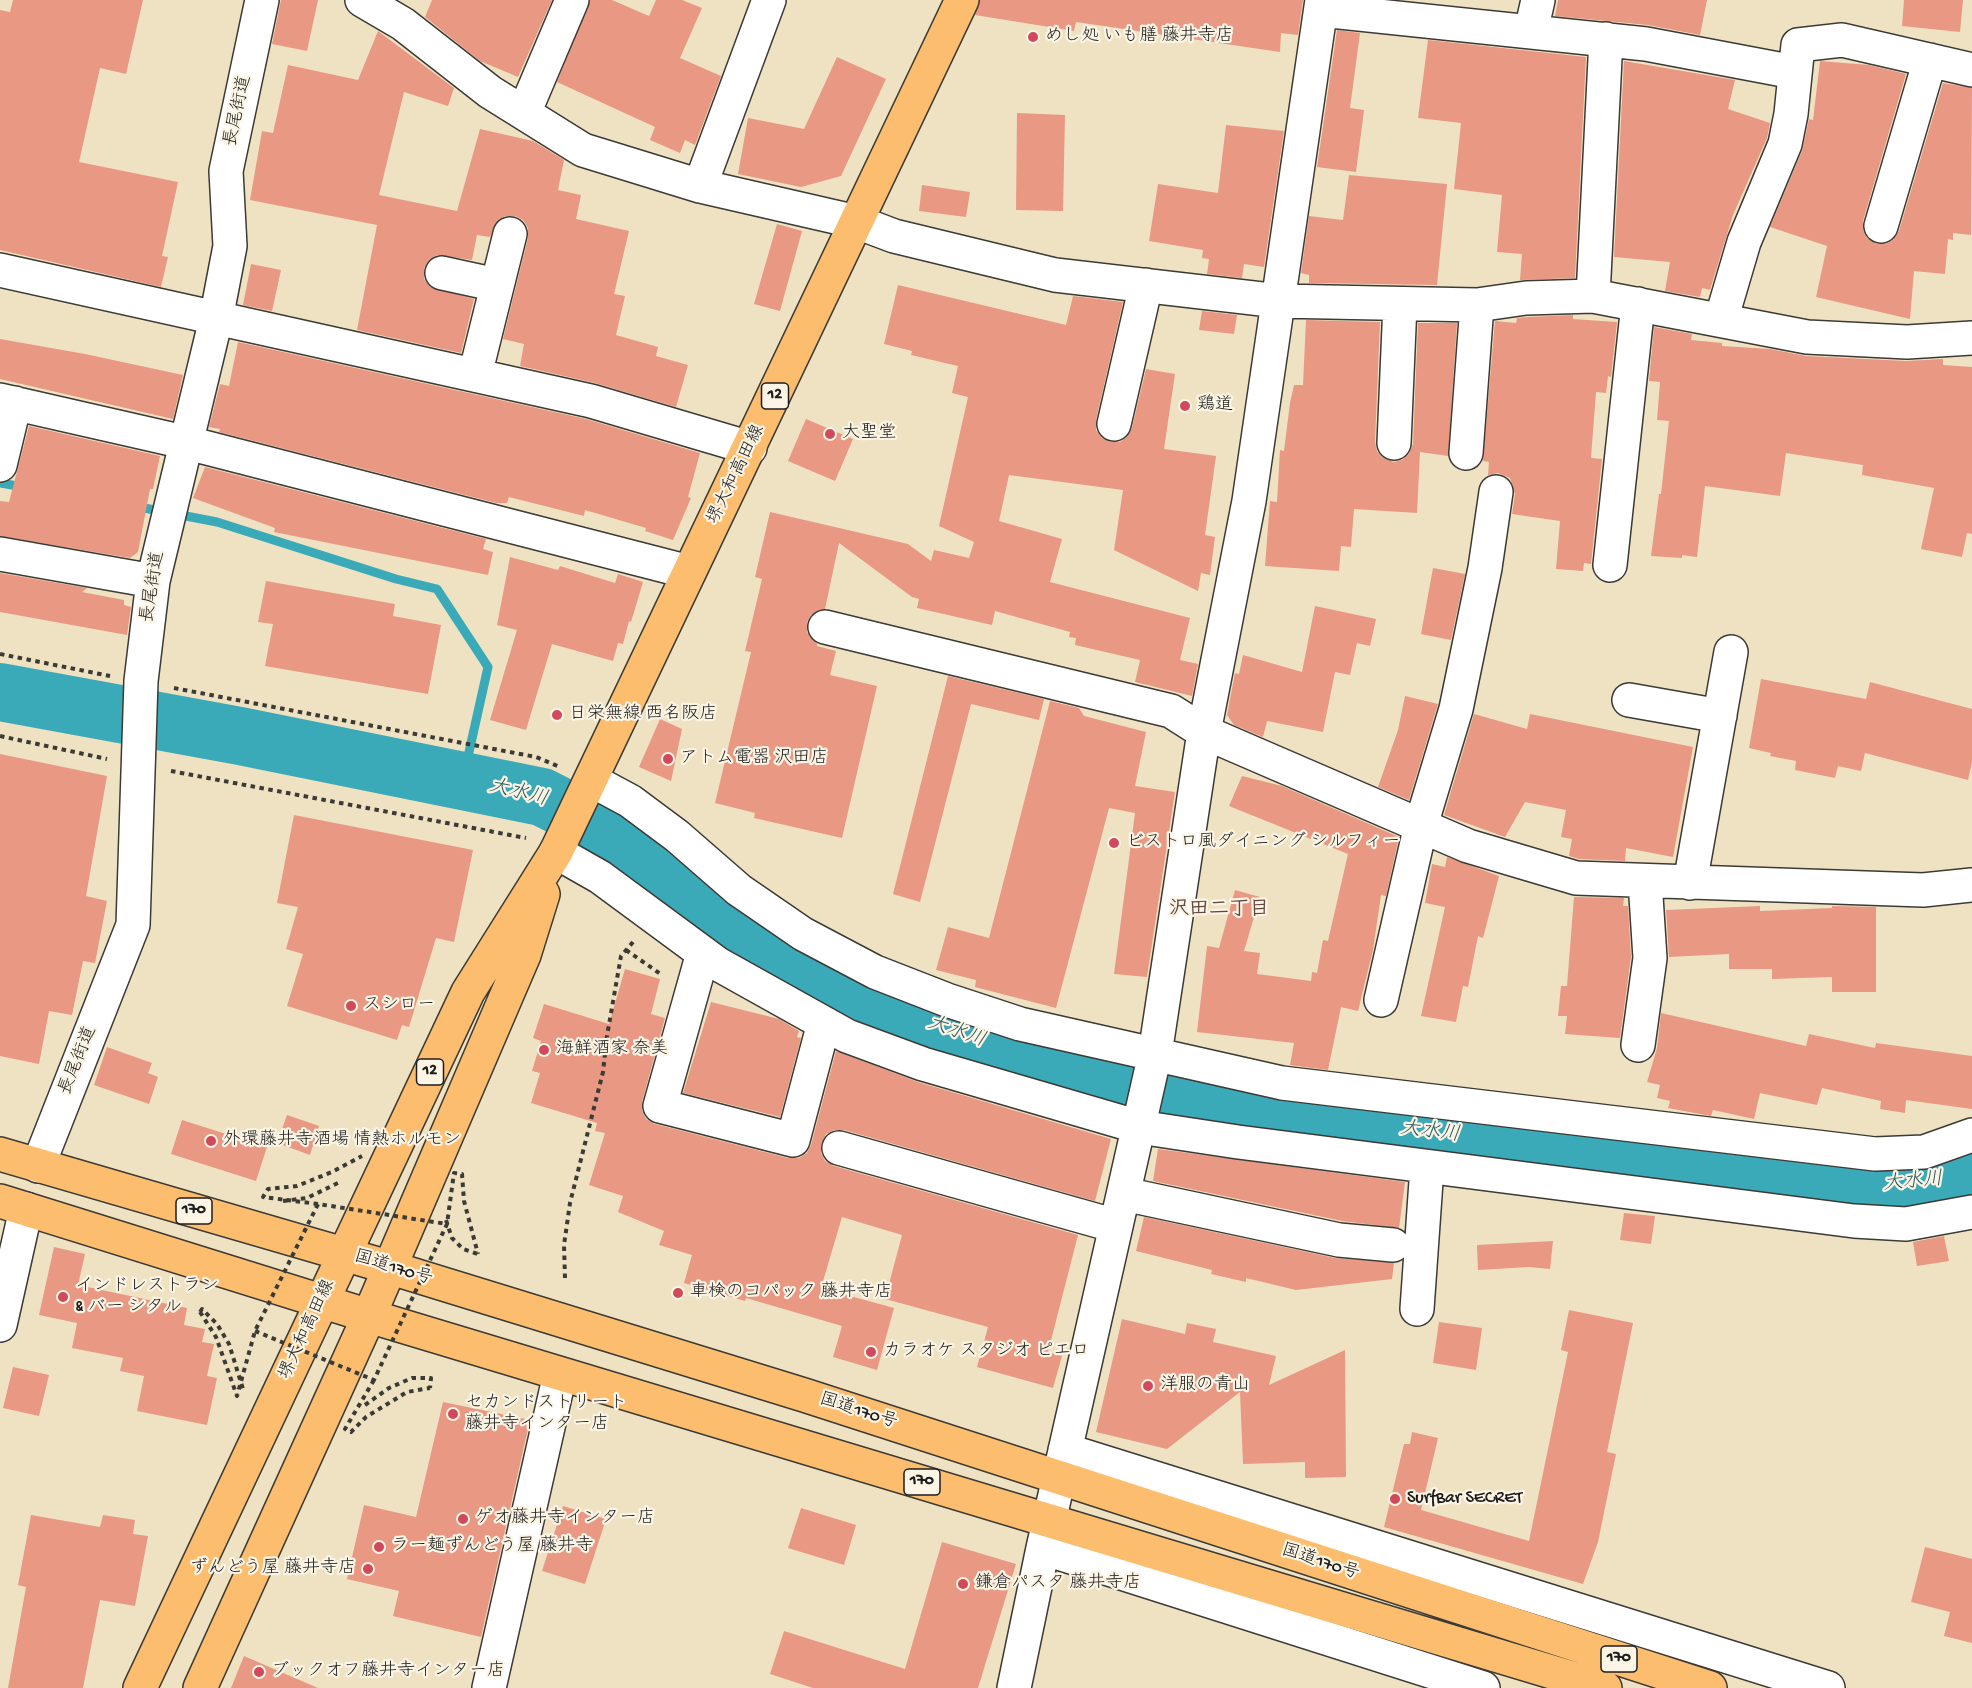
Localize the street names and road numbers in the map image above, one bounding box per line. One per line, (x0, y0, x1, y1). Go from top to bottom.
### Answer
street label: 長尾街道 (221, 74, 257, 148)
road number: 12 (762, 383, 788, 409)
street label: 堺大和高田線 (704, 422, 770, 528)
street label: 長尾街道 (138, 550, 170, 624)
street label: 長尾街道 (56, 1024, 102, 1098)
road number: 12 (416, 1059, 444, 1085)
road number: 170 (176, 1198, 212, 1224)
street label: 国道170号 (351, 1247, 435, 1291)
street label: 堺大和高田線 (275, 1276, 341, 1384)
street label: 国道170号 (816, 1389, 900, 1435)
road number: 170 (904, 1469, 940, 1495)
street label: 国道170号 (1278, 1540, 1362, 1586)
road number: 170 (1601, 1646, 1637, 1672)

